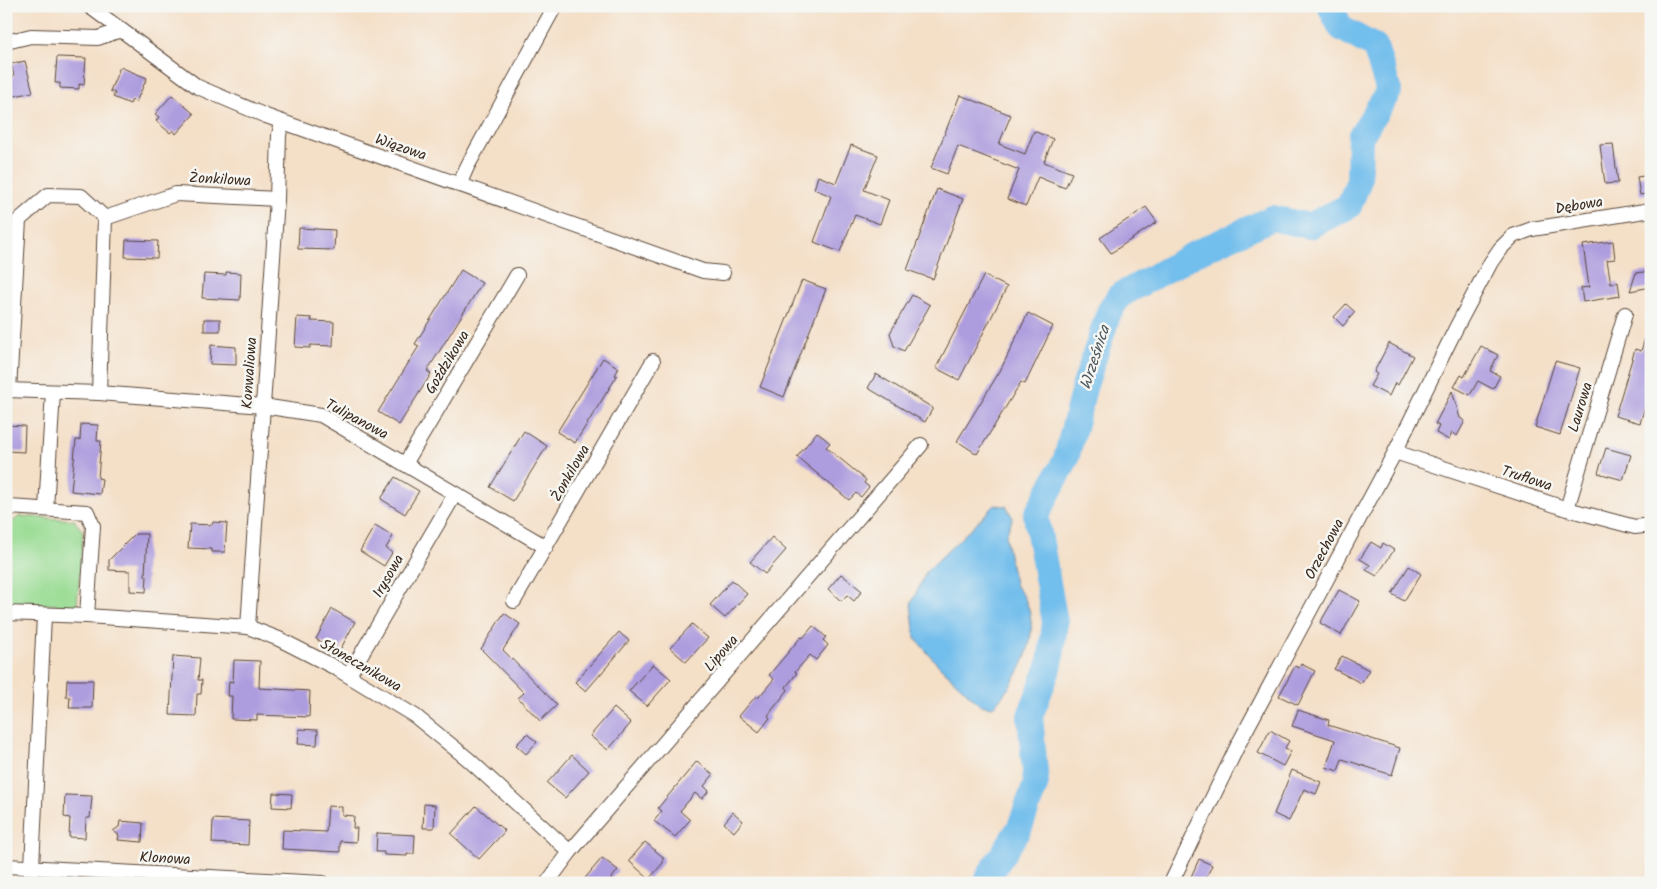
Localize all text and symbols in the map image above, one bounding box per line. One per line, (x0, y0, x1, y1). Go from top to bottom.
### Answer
street label: Wiązowa (372, 128, 430, 168)
street label: Żonkilowa (188, 166, 252, 194)
street label: Dębowa (1554, 190, 1605, 222)
water label: Wrześnica (1073, 321, 1118, 393)
street label: Goździkowa (419, 326, 476, 399)
street label: Konwaliowa (236, 336, 264, 410)
street label: Laurowa (1562, 379, 1600, 435)
street label: Tulipanowa (321, 393, 392, 447)
street label: Żonkilowa (545, 441, 597, 506)
street label: Truflowa (1498, 459, 1555, 498)
street label: Orzechowa (1299, 515, 1351, 584)
street label: Irysowa (367, 550, 411, 603)
street label: Lipowa (699, 630, 745, 678)
street label: Słonecznikowa (315, 633, 406, 699)
street label: Klonowa (139, 846, 191, 872)

